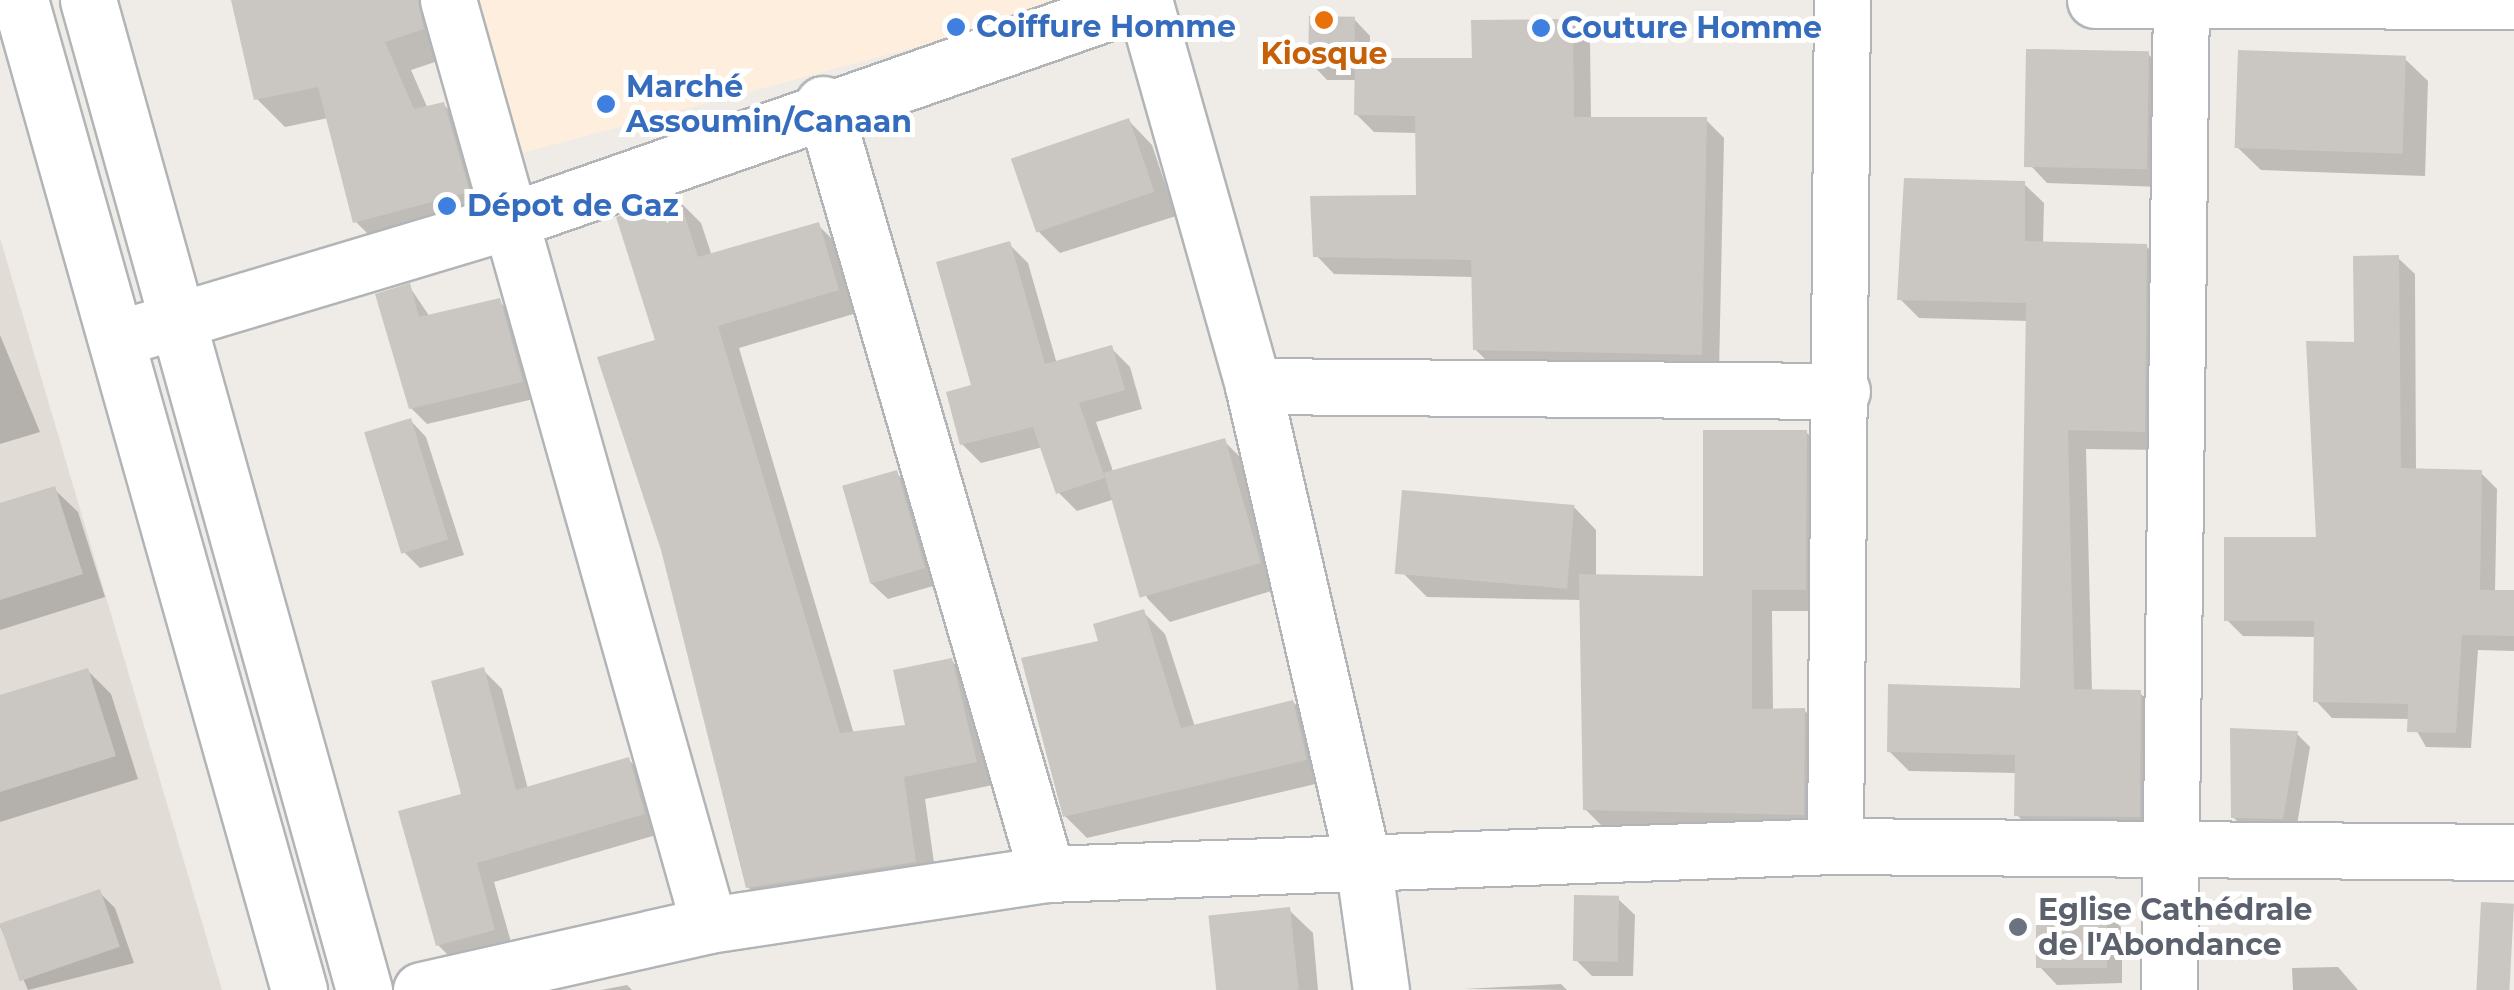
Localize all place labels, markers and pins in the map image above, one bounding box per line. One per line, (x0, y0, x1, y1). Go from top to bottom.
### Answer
place label: Coiffure Homme (976, 9, 1236, 45)
marker: Kiosque (1313, 9, 1335, 31)
place label: Couture Homme (1561, 10, 1822, 46)
marker: Coiffure Homme (945, 16, 967, 38)
marker: Couture Homme (1530, 17, 1552, 39)
place label: Kiosque (1260, 36, 1388, 72)
place label: Marché Assoumin/Canaan (626, 69, 912, 140)
marker: Marché Assoumin/Canaan (595, 93, 617, 115)
place label: Dépot de Gaz (467, 188, 679, 224)
marker: Dépot de Gaz (436, 195, 458, 217)
place label: Eglise Cathédrale de l'Abondance (2038, 892, 2312, 962)
marker: Eglise Cathédrale de l'Abondance (2007, 916, 2029, 938)

